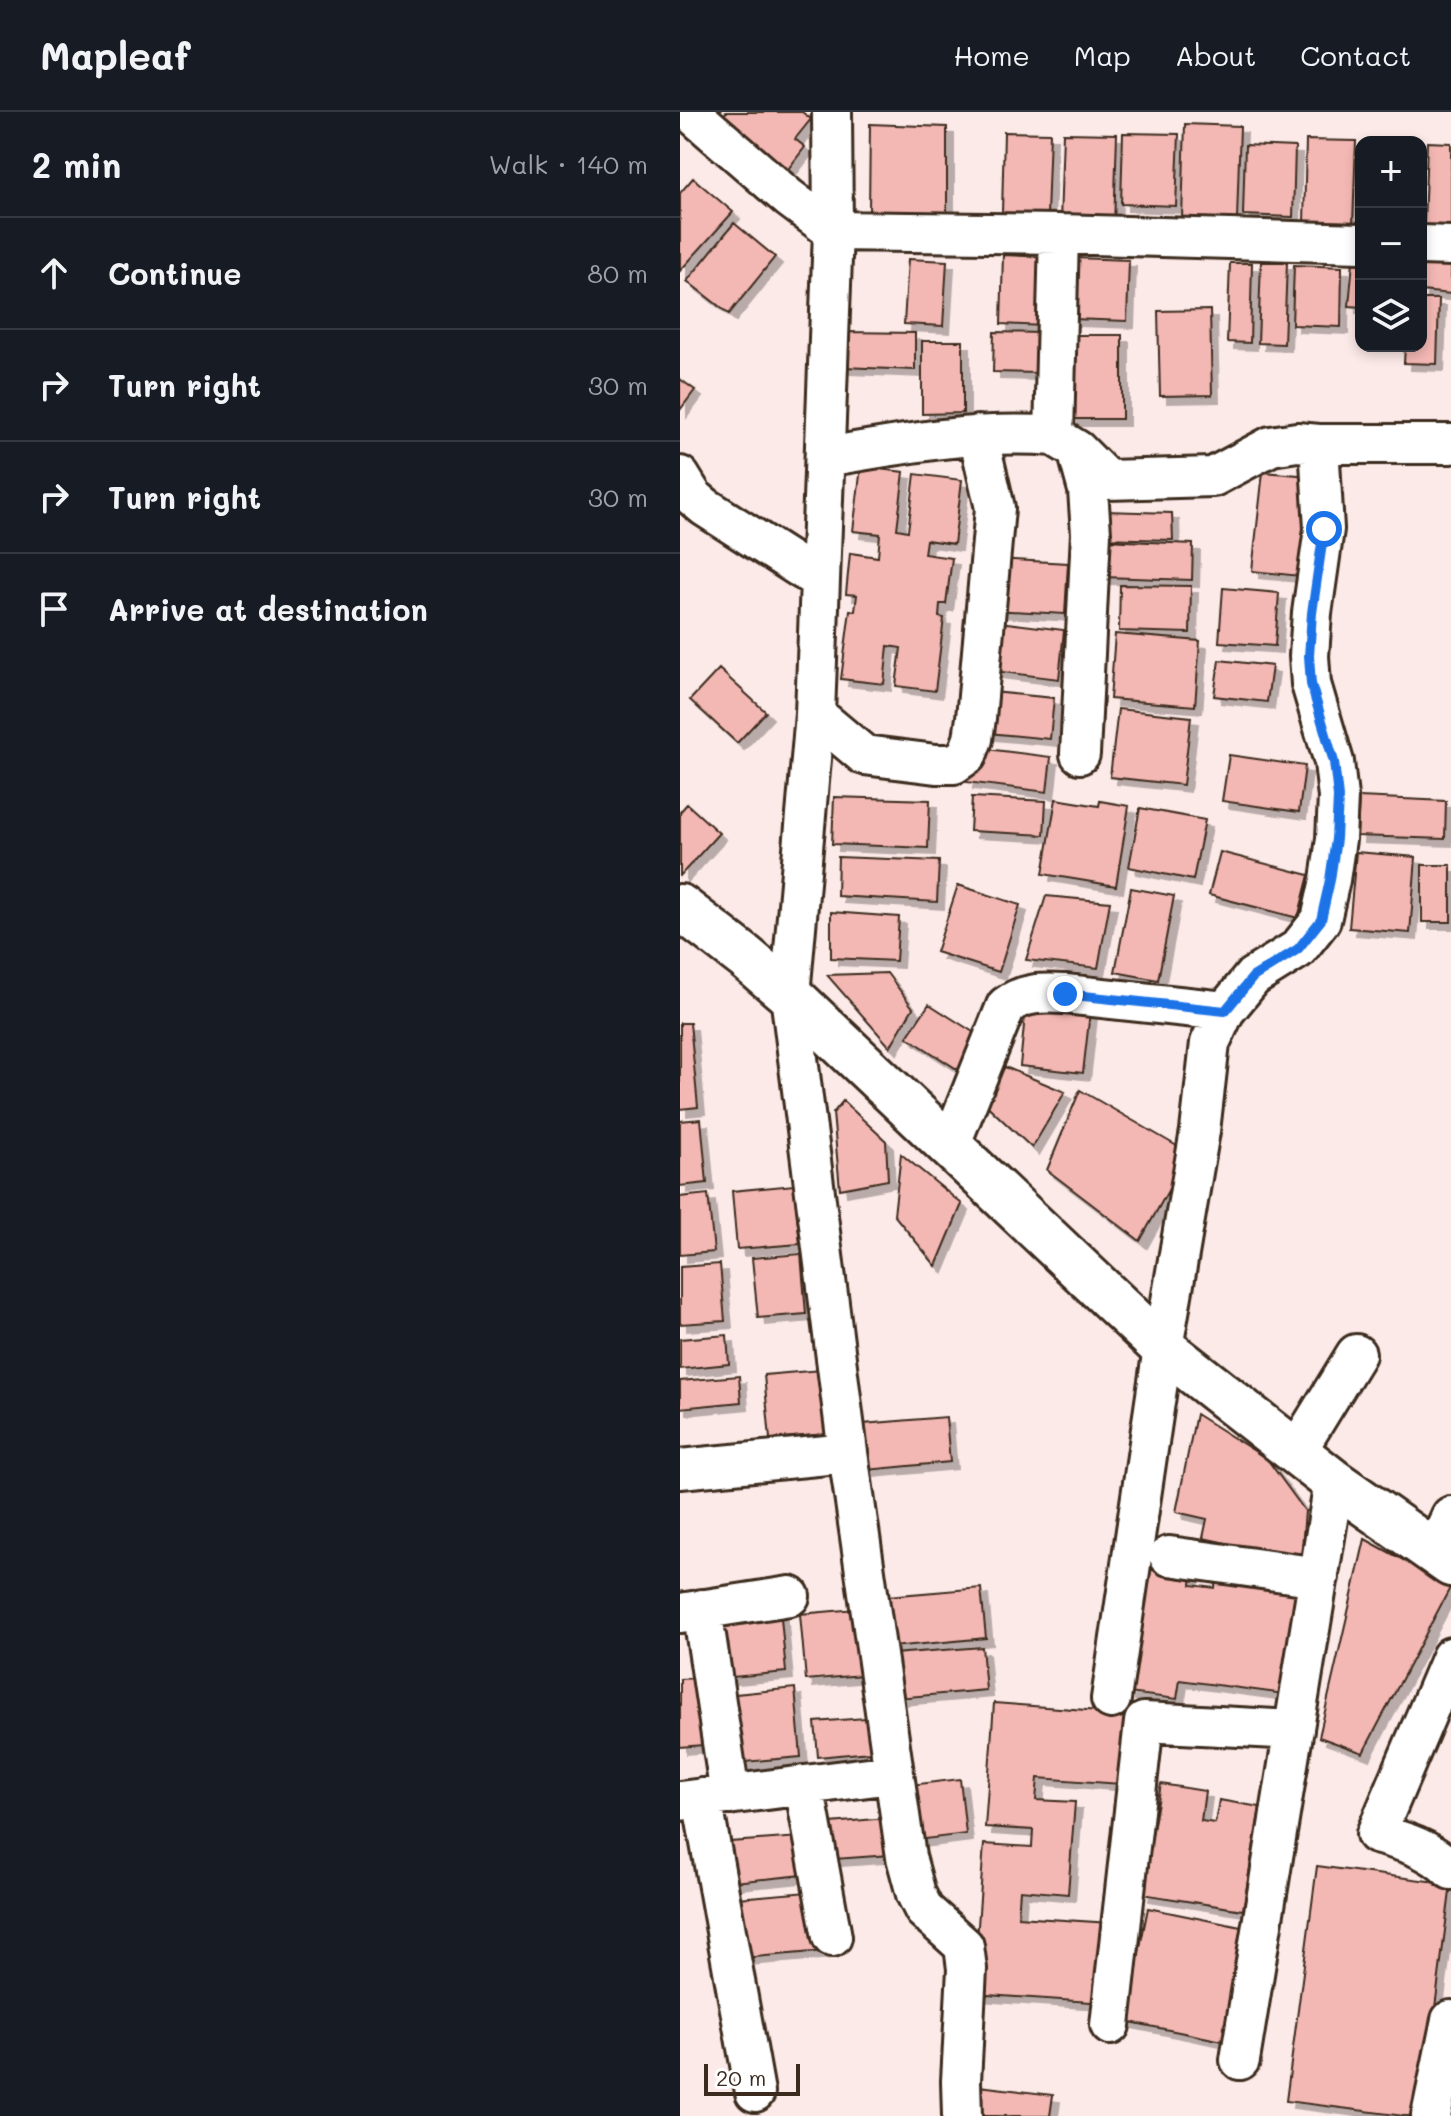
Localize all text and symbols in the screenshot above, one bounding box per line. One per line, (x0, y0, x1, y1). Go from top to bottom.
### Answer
text: Mapleaf (40, 30, 191, 80)
text: Home (954, 37, 1030, 73)
text: Map (1074, 37, 1131, 73)
text: About (1175, 37, 1256, 73)
text: Contact (1300, 37, 1411, 73)
map controls (1355, 136, 1427, 352)
button: + (1355, 136, 1427, 208)
text: 2 min (32, 142, 121, 187)
text: Walk · 140 m (489, 147, 648, 181)
button: − (1355, 208, 1427, 280)
icon: ahead (32, 251, 76, 295)
text: Continue (108, 253, 241, 293)
text: 80 m (587, 256, 648, 290)
button: layers (1355, 280, 1427, 352)
icon: right (32, 363, 76, 407)
text: Turn right (108, 365, 261, 405)
text: 30 m (588, 368, 648, 402)
icon: right (32, 475, 76, 519)
text: Turn right (108, 477, 261, 517)
text: 30 m (588, 480, 648, 514)
route start (1306, 511, 1342, 547)
icon: arrive (32, 587, 76, 631)
text: Arrive at destination (108, 589, 428, 629)
route end (1047, 976, 1083, 1012)
scale bar (704, 2060, 800, 2096)
text: 20 m (716, 2063, 766, 2092)

